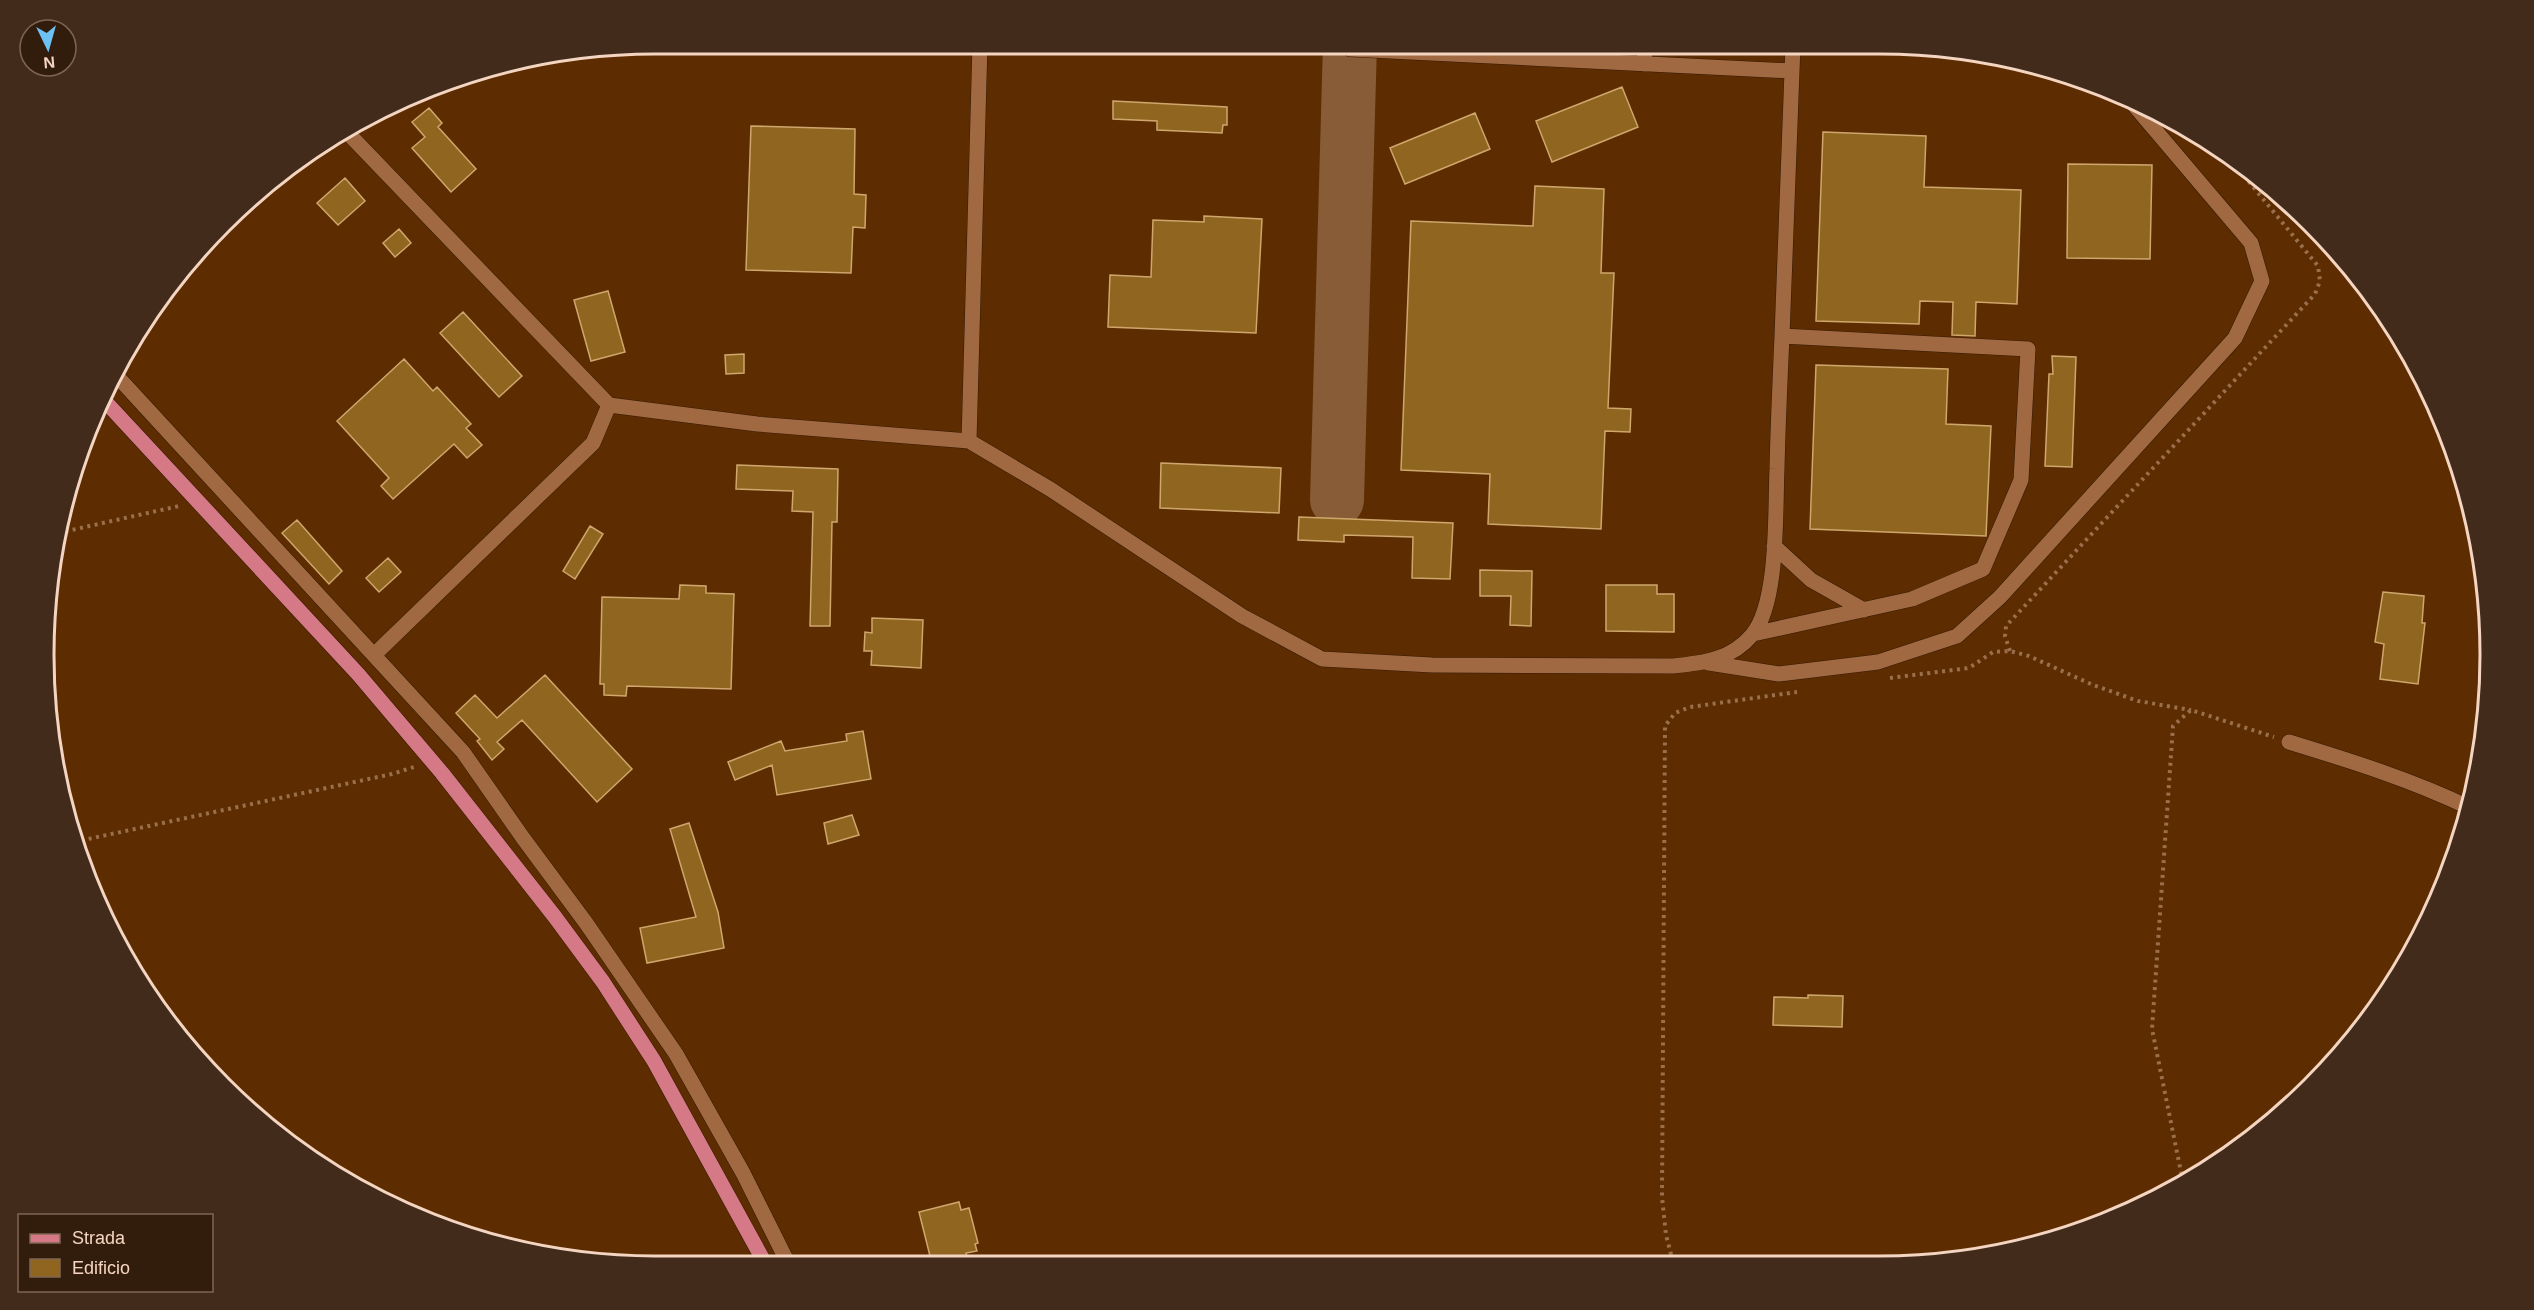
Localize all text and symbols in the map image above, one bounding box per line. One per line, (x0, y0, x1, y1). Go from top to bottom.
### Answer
north arrow (18, 18, 78, 78)
text: N (43, 53, 56, 71)
legend (18, 1214, 213, 1292)
text: Strada (72, 1228, 126, 1248)
text: Edificio (72, 1258, 130, 1278)

